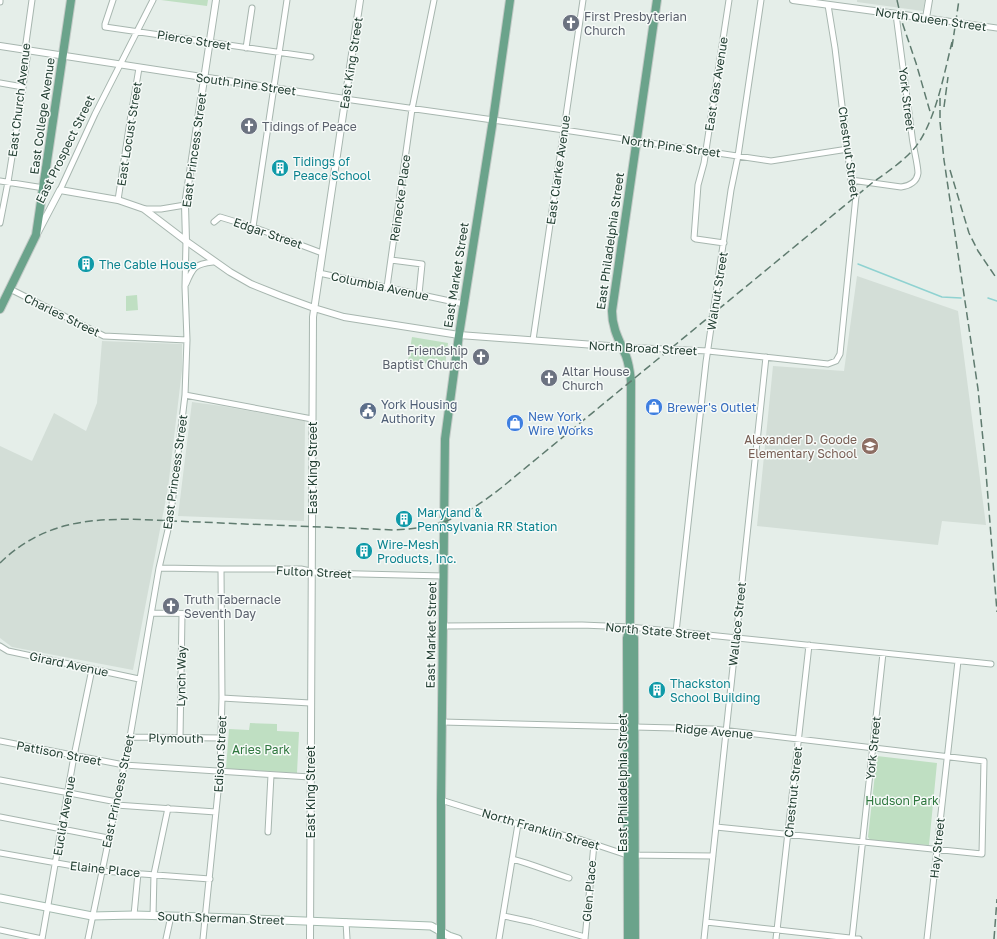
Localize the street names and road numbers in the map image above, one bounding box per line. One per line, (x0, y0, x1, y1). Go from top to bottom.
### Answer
street label: North Queen Street (874, 4, 988, 34)
street label: East King Street (336, 16, 366, 110)
street label: Pierce Street (156, 27, 232, 53)
street label: East Gas Avenue (701, 36, 731, 132)
street label: East Church Avenue (5, 42, 33, 158)
street label: East College Avenue (26, 57, 58, 175)
street label: York Street (896, 66, 918, 132)
street label: South Pine Street (195, 70, 297, 99)
street label: East Locust Street (113, 81, 145, 187)
street label: East Princess Street (178, 91, 210, 208)
street label: East Prospect Street (32, 92, 98, 205)
street label: Chestnut Street (835, 106, 863, 199)
street label: East Clarke Avenue (543, 114, 573, 226)
street label: North Pine Street (620, 132, 722, 160)
street label: Reinecke Place (386, 154, 414, 242)
street label: East Philadelphia Street (593, 171, 627, 311)
street label: Edgar Street (232, 214, 305, 252)
street label: East Market Street (440, 221, 472, 329)
street label: Walnut Street (703, 250, 731, 331)
street label: Columbia Avenue (330, 268, 430, 304)
street label: Charles Street (22, 290, 103, 340)
street label: North Broad Street (588, 338, 698, 358)
street label: East Princess Street (159, 413, 191, 530)
street label: East King Street (305, 421, 320, 514)
street label: Fulton Street (276, 563, 352, 581)
street label: East Market Street (423, 581, 439, 688)
street label: Wallace Street (725, 581, 749, 667)
street label: North State Street (605, 619, 711, 643)
street label: Lynch Way (173, 645, 189, 707)
street label: Girard Avenue (28, 648, 110, 680)
street label: East Philadelphia Street (615, 713, 630, 852)
street label: Edison Street (210, 715, 230, 793)
street label: York Street (862, 715, 884, 781)
street label: Ridge Avenue (674, 720, 754, 742)
street label: Plymouth (148, 730, 204, 746)
street label: East Princess Street (99, 733, 137, 849)
street label: Pattison Street (15, 737, 103, 769)
street label: East King Street (303, 745, 318, 838)
street label: Chestnut Street (781, 745, 805, 838)
street label: Euclid Avenue (50, 775, 78, 857)
street label: North Franklin Street (480, 805, 602, 853)
street label: Hay Street (926, 817, 948, 879)
street label: Elaine Place (69, 858, 141, 880)
street label: Glen Place (579, 860, 599, 922)
street label: South Sherman Street (157, 908, 285, 928)

